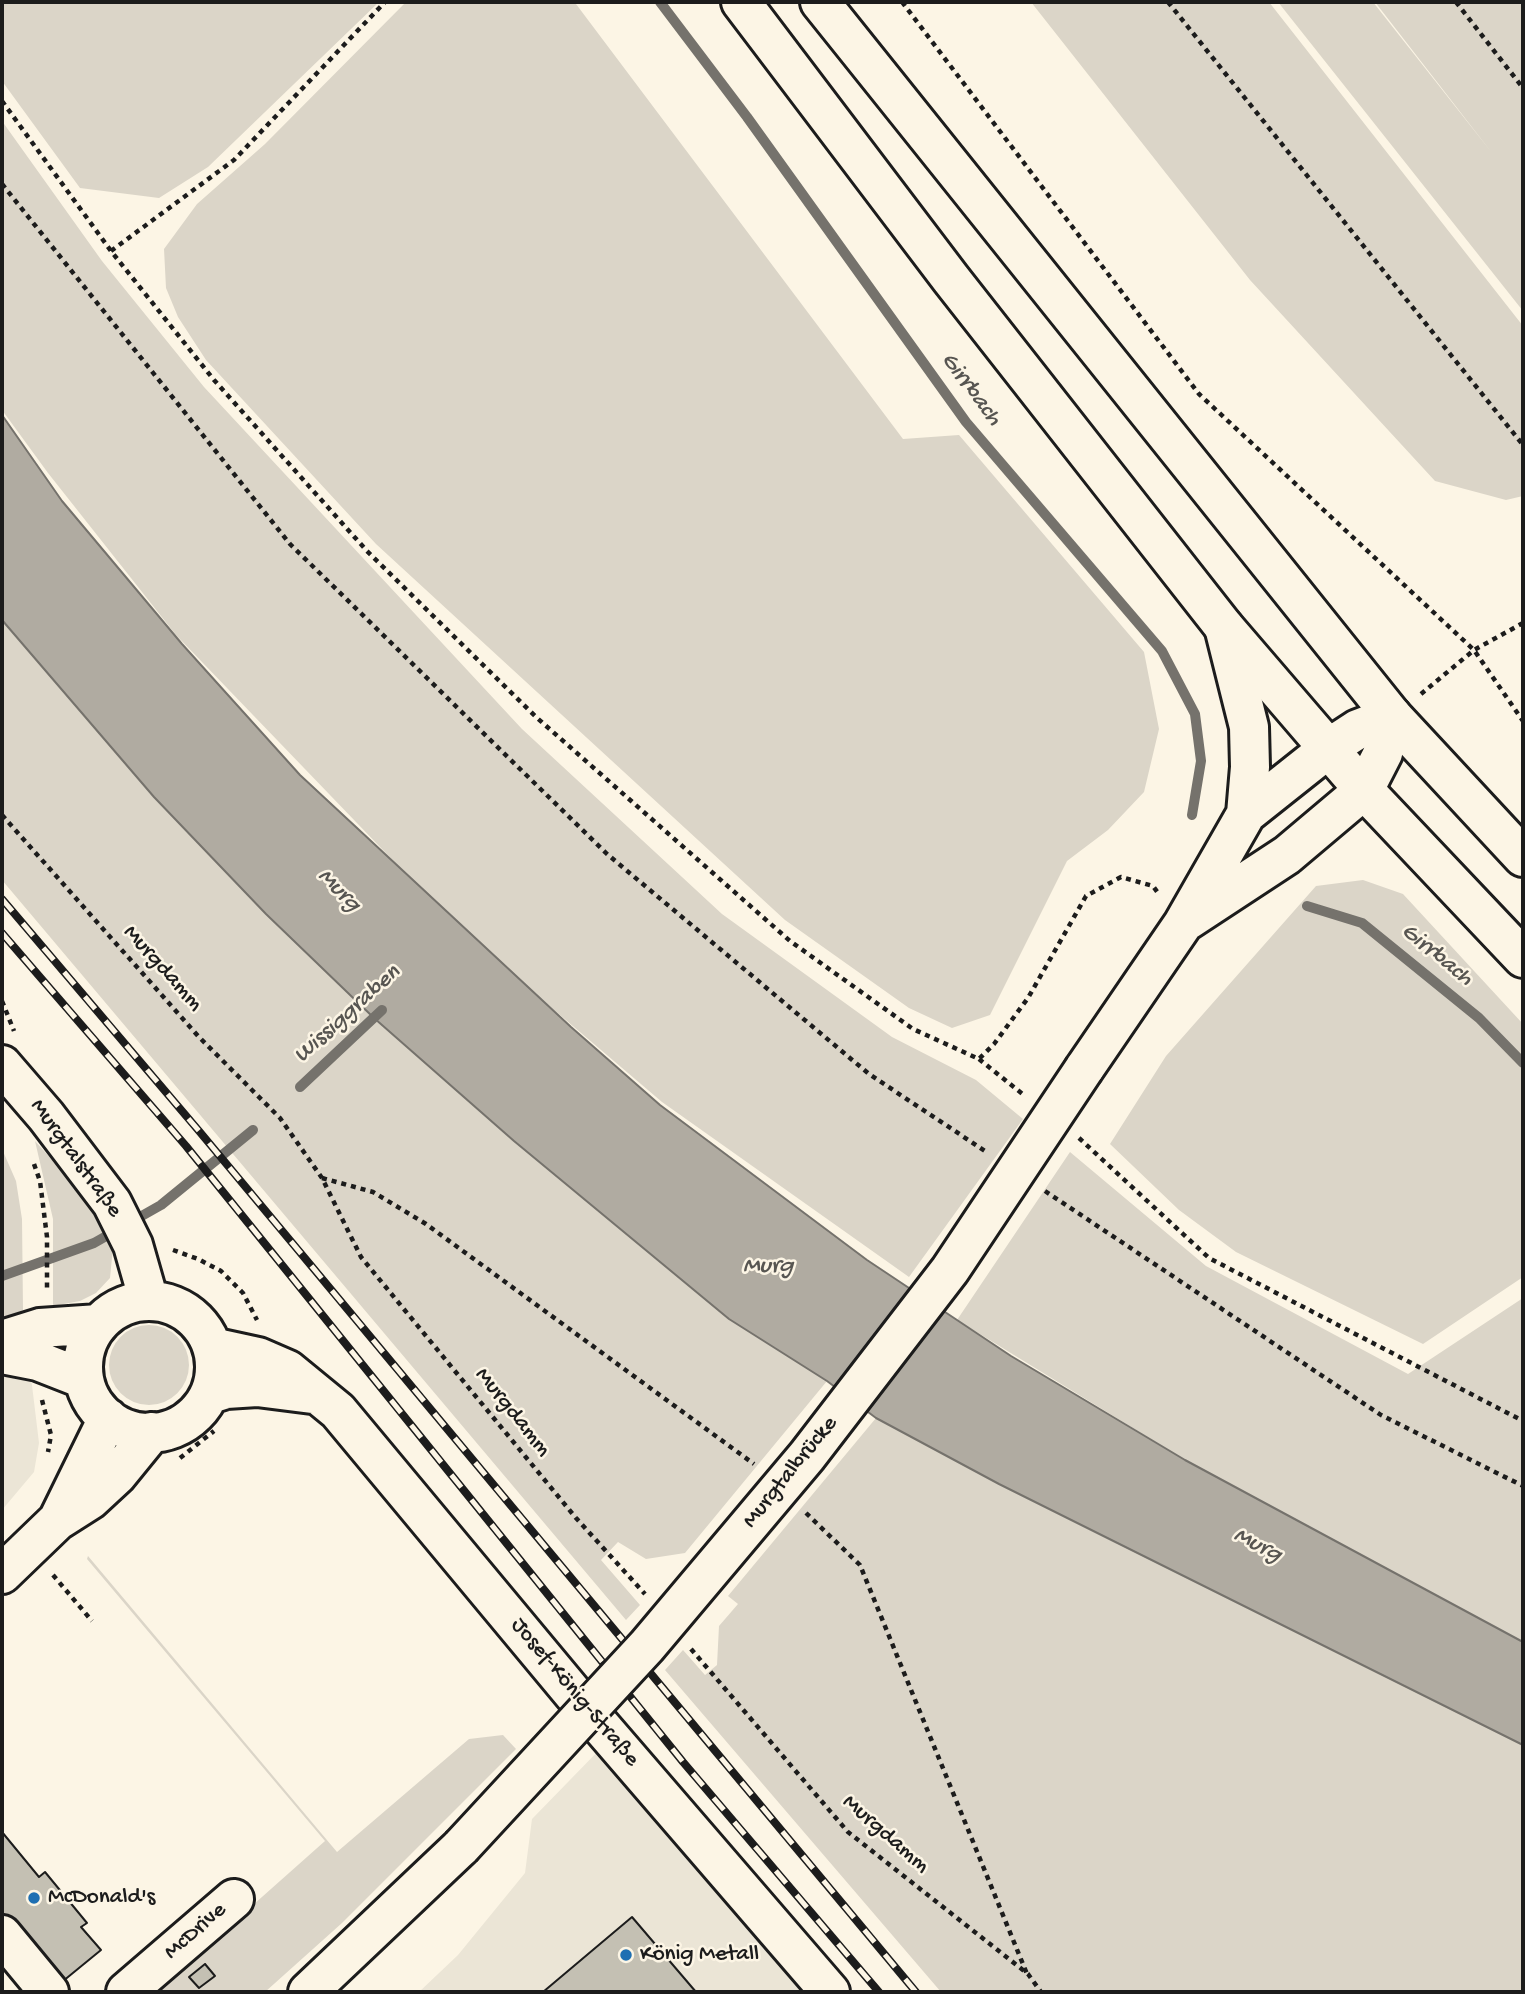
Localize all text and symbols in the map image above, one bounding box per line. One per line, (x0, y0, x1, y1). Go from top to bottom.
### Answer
water label: Girrbach (933, 348, 1007, 432)
water label: Murg (310, 863, 366, 919)
water label: Girrbach (1394, 918, 1478, 994)
street label: Murgdamm (116, 920, 208, 1018)
water label: Wissiggraben (289, 959, 407, 1071)
street label: Murgtalstraße (23, 1094, 127, 1224)
water label: Murg (743, 1253, 793, 1281)
street label: Murgdamm (468, 1363, 556, 1463)
street label: Murgtalbrücke (737, 1411, 845, 1535)
water label: Murg (1228, 1522, 1286, 1570)
street label: Josef-König-Straße (504, 1613, 644, 1773)
street label: Murgdamm (836, 1790, 934, 1880)
place label: McDonald's (48, 1884, 155, 1912)
marker: McDonald's (26, 1890, 42, 1906)
street label: McDrive (159, 1897, 233, 1967)
place label: König Metall (640, 1941, 759, 1969)
marker: König Metall (618, 1947, 634, 1963)

